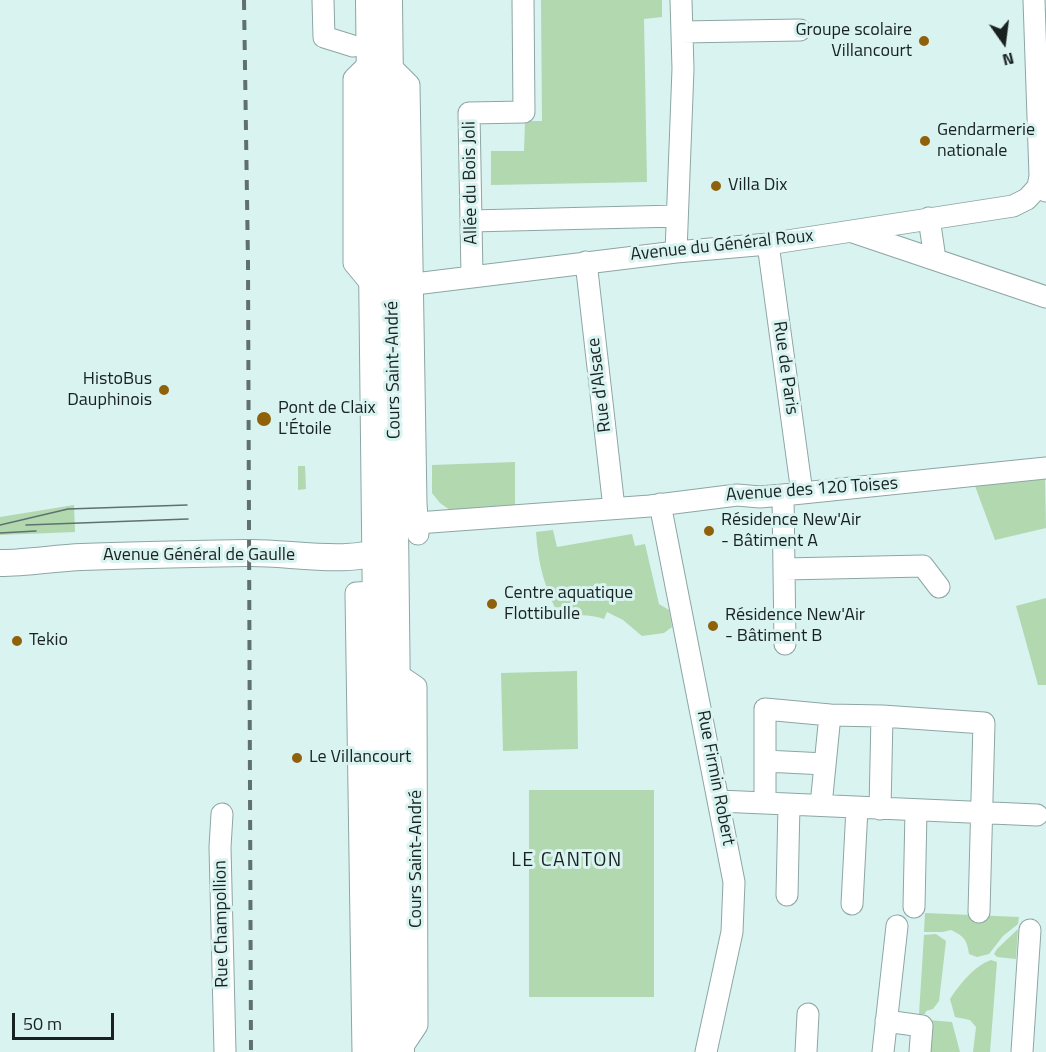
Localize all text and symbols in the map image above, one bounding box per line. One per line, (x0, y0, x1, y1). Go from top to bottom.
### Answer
north arrow (974, 12, 1034, 72)
place label: Groupe scolaire Villancourt (795, 20, 912, 63)
marker: Groupe scolaire Villancourt (917, 34, 931, 48)
text: N (1000, 46, 1017, 72)
place label: Gendarmerie nationale (937, 120, 1035, 162)
street label: Allée du Bois Joli (459, 121, 483, 245)
marker: Gendarmerie nationale (918, 134, 932, 148)
place label: Villa Dix (728, 175, 787, 197)
marker: Villa Dix (709, 179, 723, 193)
street label: Avenue du Général Roux (630, 226, 814, 266)
street label: Cours Saint-André (382, 301, 406, 439)
street label: Rue de Paris (768, 320, 802, 416)
street label: Rue d'Alsace (583, 336, 617, 434)
place label: HistoBus Dauphinois (67, 369, 152, 412)
marker: HistoBus Dauphinois (157, 383, 171, 397)
place label: Pont de Claix L'Étoile (278, 398, 376, 440)
marker: Pont de Claix L'Étoile (255, 410, 273, 428)
street label: Avenue des 120 Toises (725, 473, 899, 507)
place label: Résidence New'Air - Bâtiment A (721, 510, 861, 552)
marker: Résidence New'Air - Bâtiment A (702, 524, 716, 538)
street label: Avenue Général de Gaulle (103, 545, 295, 567)
place label: Centre aquatique Flottibulle (504, 583, 633, 626)
marker: Centre aquatique Flottibulle (485, 597, 499, 611)
place label: Résidence New'Air - Bâtiment B (725, 605, 865, 648)
marker: Résidence New'Air - Bâtiment B (706, 619, 720, 633)
place label: Tekio (29, 630, 68, 652)
marker: Tekio (10, 634, 24, 648)
street label: Rue Firmin Robert (691, 708, 739, 848)
place label: Le Villancourt (309, 747, 411, 769)
marker: Le Villancourt (290, 751, 304, 765)
street label: Cours Saint-André (406, 790, 428, 928)
district label: LE CANTON (511, 849, 623, 873)
street label: Rue Champollion (210, 860, 234, 988)
scale bar (15, 1001, 117, 1039)
text: 50 m (23, 1010, 62, 1037)

